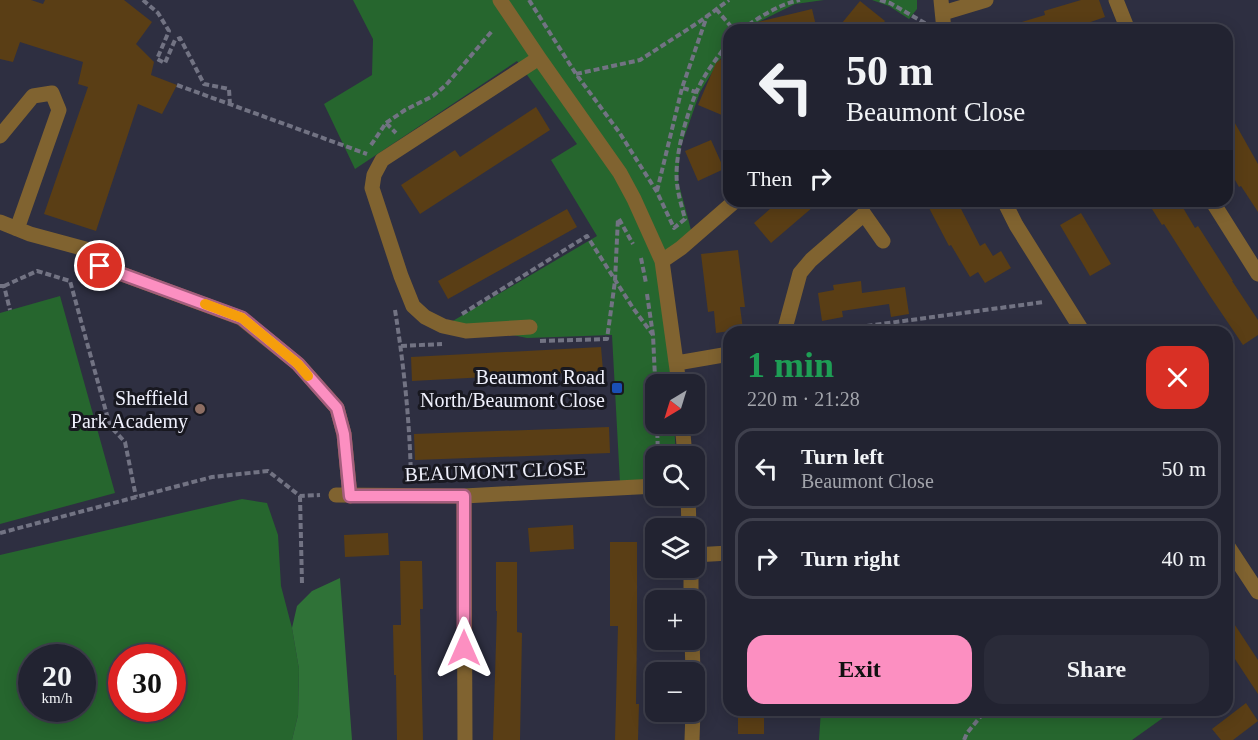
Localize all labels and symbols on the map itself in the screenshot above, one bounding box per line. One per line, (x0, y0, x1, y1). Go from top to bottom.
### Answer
pin (74, 240, 125, 291)
place label: Beaumont Road North/Beaumont Close (420, 366, 605, 411)
north arrow (645, 374, 705, 434)
marker: Beaumont Road North/Beaumont Close (610, 381, 624, 395)
place label: Sheffield Park Academy (71, 387, 188, 433)
marker: Sheffield Park Academy (193, 402, 207, 416)
street label: BEAUMONT CLOSE (404, 457, 586, 485)
position arrow (432, 616, 496, 680)
speed limit sign: 30 (108, 644, 186, 722)

